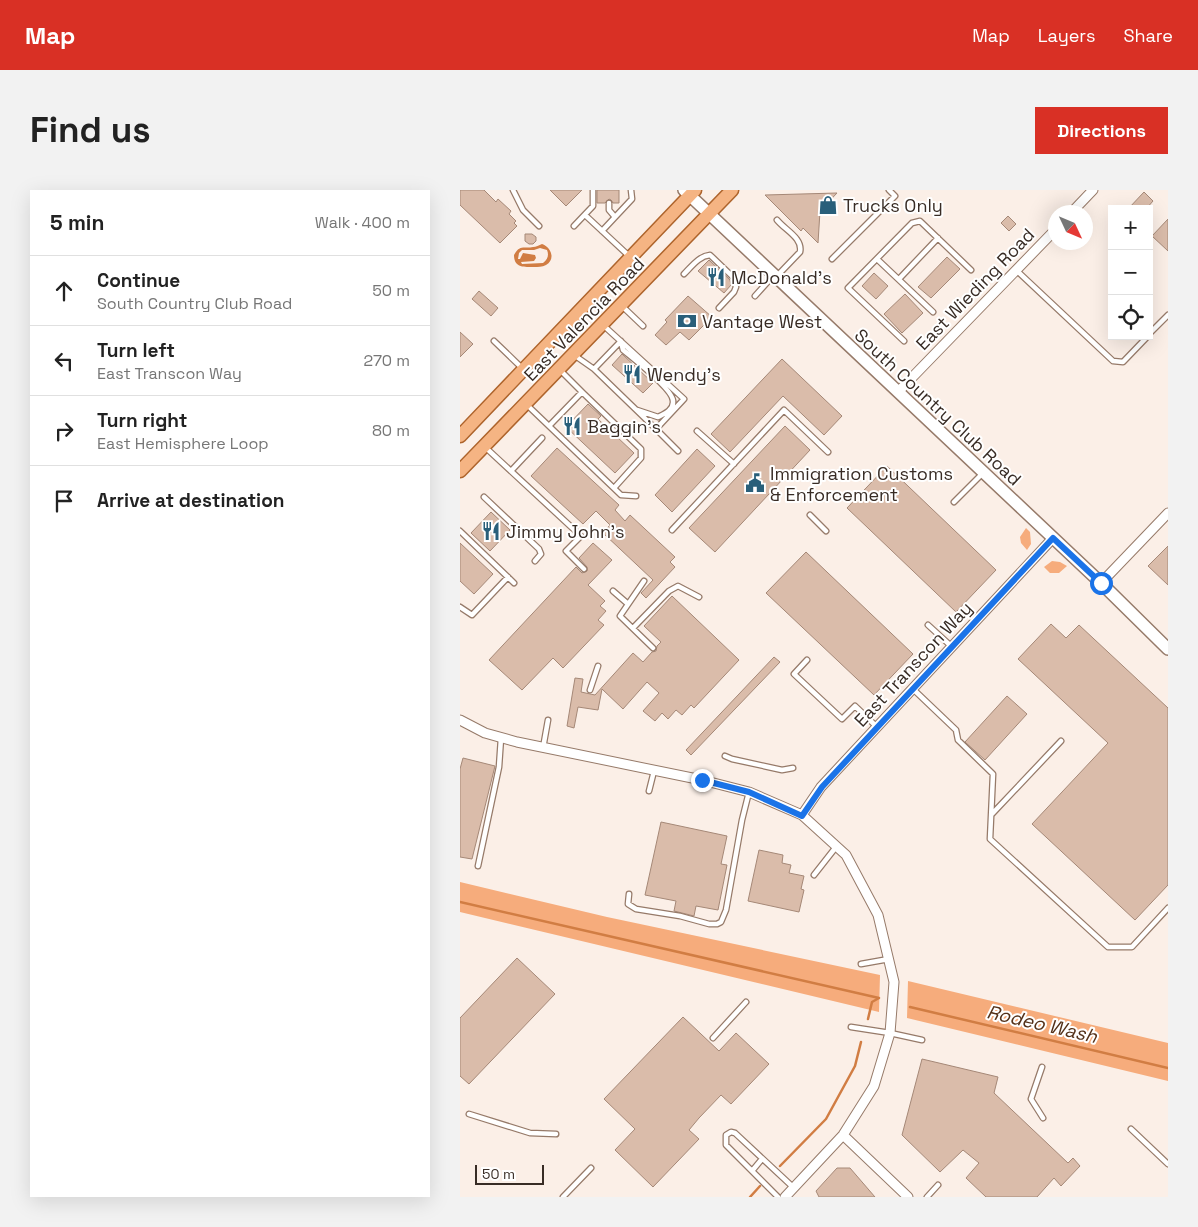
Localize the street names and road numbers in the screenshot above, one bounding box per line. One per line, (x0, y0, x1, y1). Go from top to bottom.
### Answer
street label: East Wieding Road (911, 223, 1039, 355)
street label: East Valencia Road (519, 252, 649, 386)
street label: South Country Club Road (850, 324, 1026, 490)
street label: East Transcon Way (849, 597, 977, 731)

